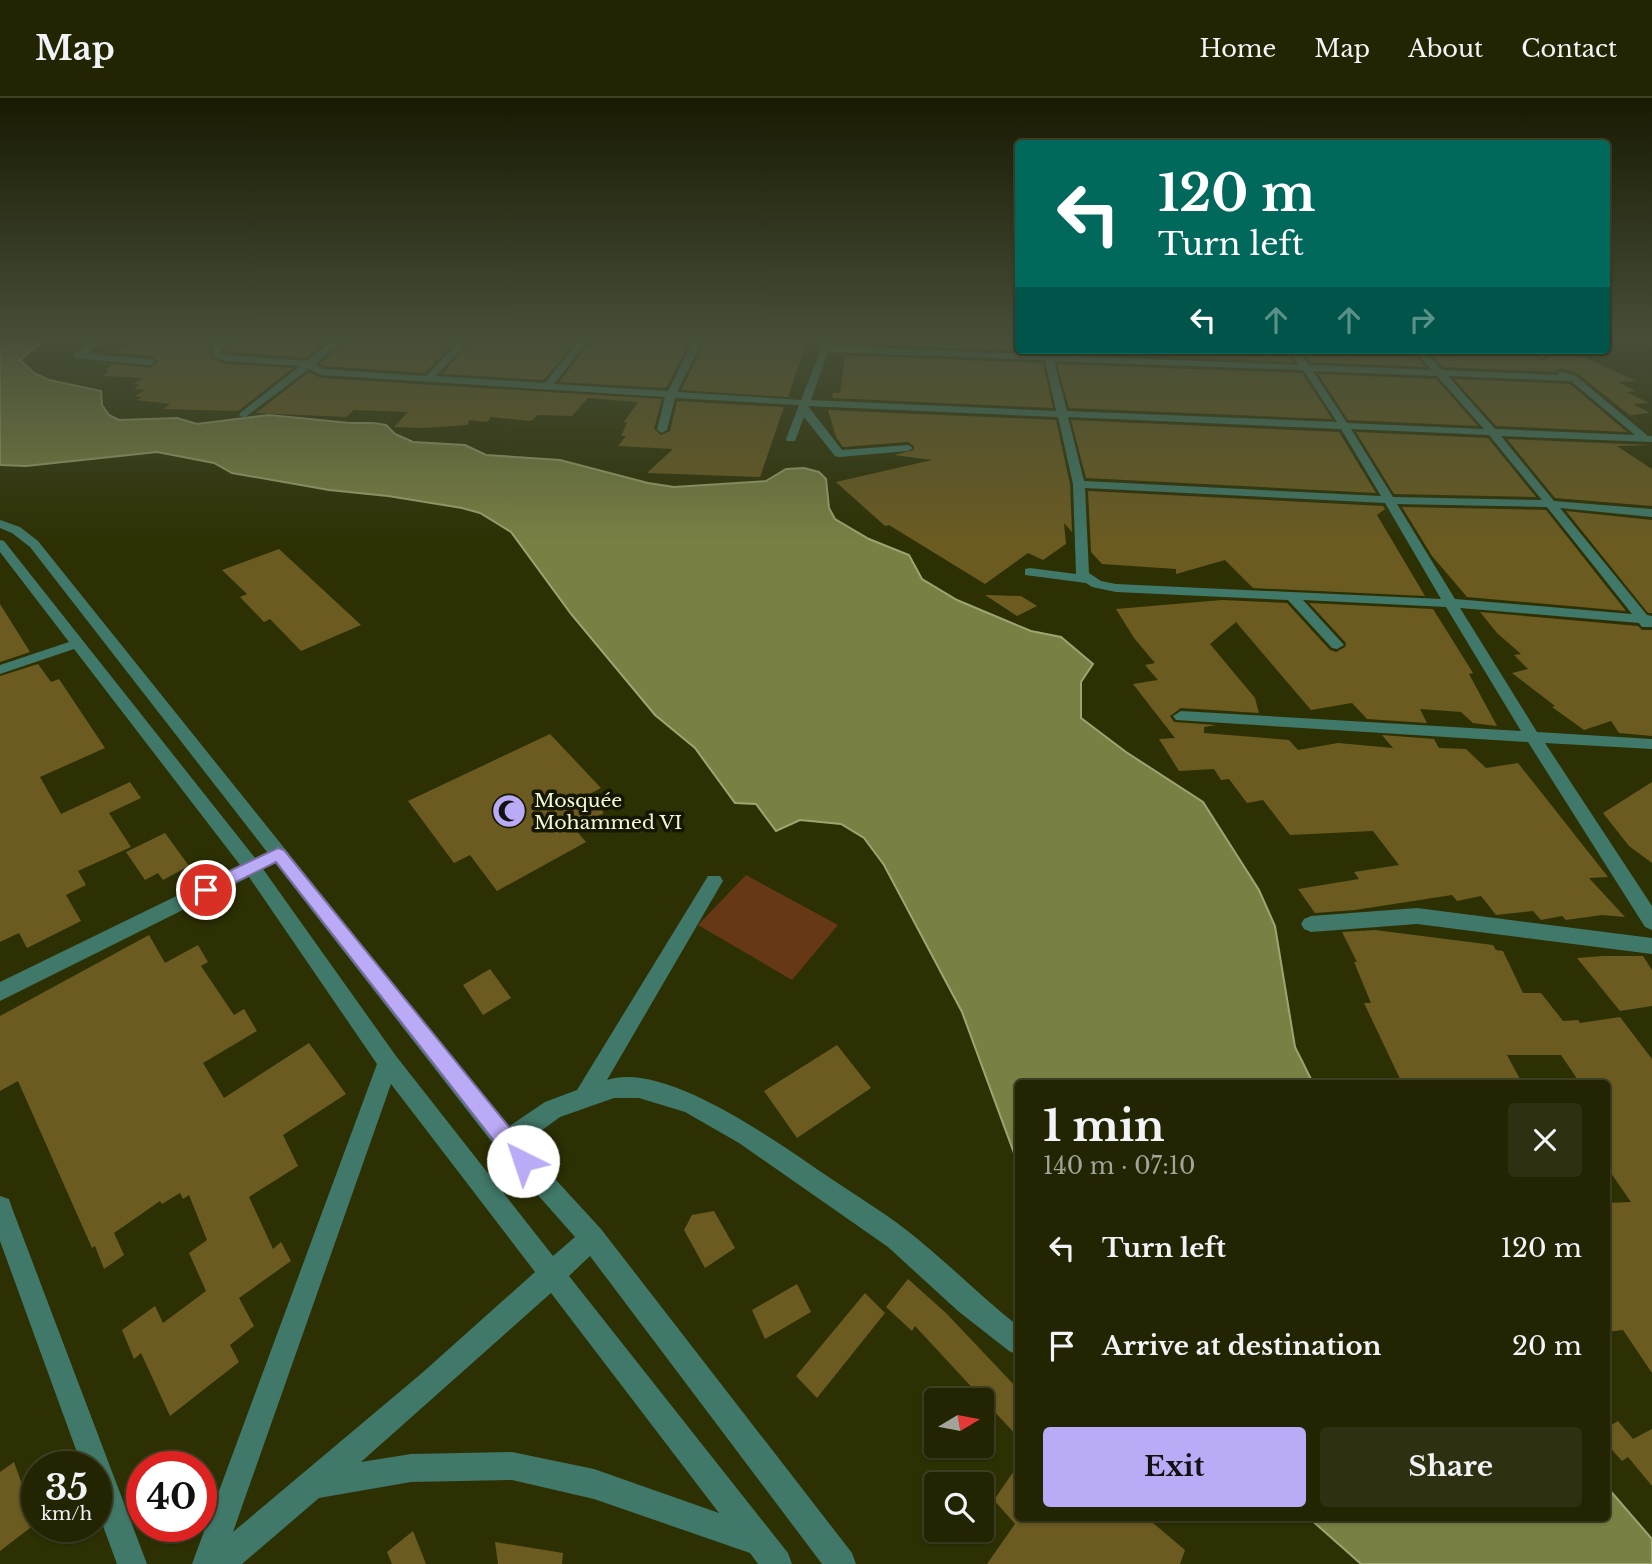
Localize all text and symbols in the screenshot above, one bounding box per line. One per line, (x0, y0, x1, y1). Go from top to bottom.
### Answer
text: Map (35, 28, 115, 69)
text: Home (1200, 34, 1276, 63)
text: Map (1314, 34, 1370, 63)
text: About (1408, 34, 1483, 63)
text: Contact (1521, 34, 1617, 63)
text: 120 m (1158, 163, 1316, 224)
icon: left (1043, 168, 1134, 259)
text: Turn left (1158, 224, 1304, 264)
icon: left (1184, 301, 1222, 339)
icon: ahead (1257, 301, 1295, 339)
icon: ahead (1330, 301, 1368, 339)
icon: right (1403, 301, 1441, 339)
place label: Mosquée Mohammed VI (534, 789, 682, 834)
mosque icon: Mosquée Mohammed VI (490, 792, 528, 830)
pin (176, 860, 236, 920)
icon: arrive (187, 871, 225, 909)
text: 1 min (1043, 1100, 1165, 1152)
button: close (1508, 1103, 1582, 1177)
position arrow (486, 1124, 560, 1198)
text: 140 m · 07:10 (1043, 1152, 1195, 1180)
icon: left (1043, 1229, 1081, 1267)
text: Turn left (1102, 1232, 1226, 1264)
text: 120 m (1500, 1232, 1582, 1264)
icon: arrive (1043, 1327, 1081, 1365)
text: Arrive at destination (1102, 1330, 1382, 1362)
text: 20 m (1512, 1330, 1582, 1362)
north arrow (924, 1388, 994, 1458)
map controls (924, 1388, 994, 1542)
button: Exit (1043, 1427, 1306, 1507)
button: Share (1320, 1427, 1582, 1507)
speed limit sign: 40 (126, 1451, 217, 1542)
text: 35 (45, 1466, 88, 1509)
button: search (924, 1472, 994, 1542)
text: km/h (41, 1503, 92, 1525)

